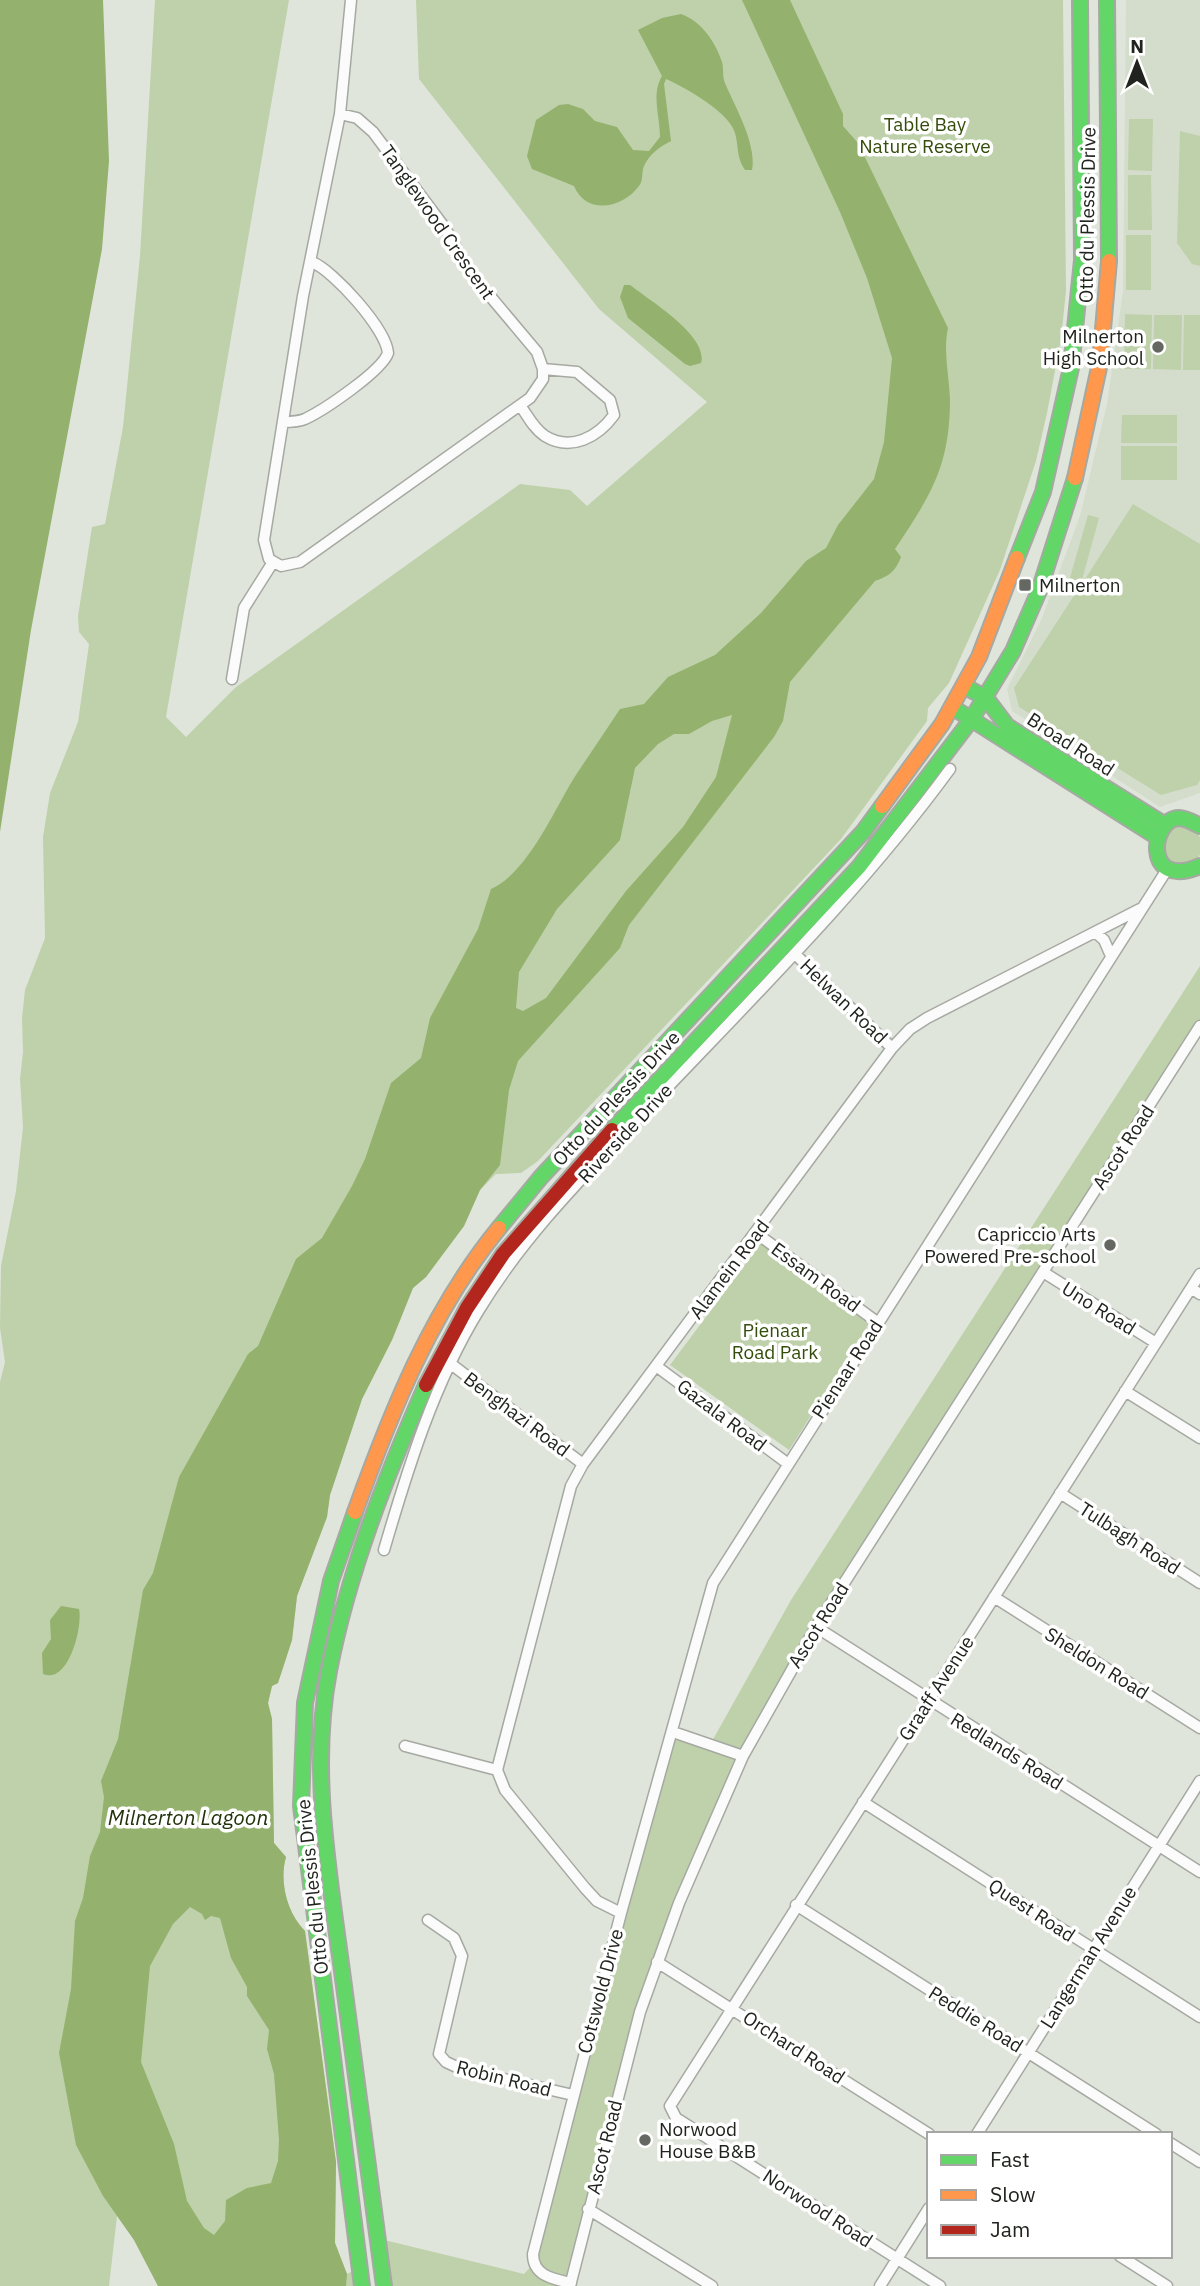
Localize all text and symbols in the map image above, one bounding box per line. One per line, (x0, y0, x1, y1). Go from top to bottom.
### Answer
north arrow (1102, 28, 1172, 98)
text: N (1130, 34, 1144, 58)
park label: Table Bay Nature Reserve (859, 112, 991, 158)
street label: Otto du Plessis Drive (1073, 127, 1101, 303)
street label: Tanglewood Crescent (376, 140, 500, 304)
place label: Milnerton High School (1043, 324, 1144, 370)
marker: Milnerton High School (1150, 339, 1166, 355)
place label: Milnerton (1039, 573, 1121, 597)
marker: Milnerton (1017, 577, 1033, 593)
street label: Broad Road (1023, 707, 1119, 781)
street label: Helwan Road (795, 953, 893, 1049)
street label: Otto du Plessis Drive (547, 1025, 685, 1171)
street label: Riverside Drive (573, 1078, 677, 1188)
street label: Ascot Road (1087, 1100, 1159, 1194)
street label: Alamein Road (684, 1215, 774, 1323)
place label: Capriccio Arts Powered Pre-school (924, 1222, 1096, 1268)
street label: Essam Road (767, 1237, 865, 1317)
marker: Capriccio Arts Powered Pre-school (1102, 1237, 1118, 1253)
street label: Uno Road (1058, 1276, 1140, 1340)
street label: Pienaar Road (806, 1315, 888, 1423)
park label: Pienaar Road Park (732, 1318, 818, 1364)
street label: Benghazi Road (459, 1366, 575, 1462)
street label: Gazala Road (673, 1374, 771, 1456)
street label: Tulbagh Road (1075, 1496, 1185, 1580)
street label: Ascot Road (782, 1578, 854, 1672)
street label: Sheldon Road (1041, 1622, 1153, 1704)
street label: Graaff Avenue (893, 1631, 979, 1745)
street label: Redlands Road (946, 1707, 1068, 1795)
street label: Otto du Plessis Drive (291, 1798, 333, 1976)
water label: Milnerton Lagoon (108, 1803, 268, 1831)
street label: Quest Road (984, 1873, 1080, 1947)
street label: Langerman Avenue (1035, 1881, 1141, 2033)
street label: Cotswold Drive (572, 1926, 628, 2056)
street label: Peddie Road (924, 1980, 1028, 2058)
street label: Orchard Road (738, 2005, 850, 2089)
street label: Robin Road (454, 2055, 554, 2101)
street label: Ascot Road (581, 2097, 627, 2197)
place label: Norwood House B&B (659, 2117, 756, 2163)
marker: Norwood House B&B (637, 2132, 653, 2148)
legend (927, 2132, 1172, 2258)
text: Fast (990, 2145, 1030, 2173)
street label: Norwood Road (759, 2164, 877, 2252)
text: Slow (990, 2180, 1036, 2208)
text: Jam (990, 2215, 1030, 2243)

